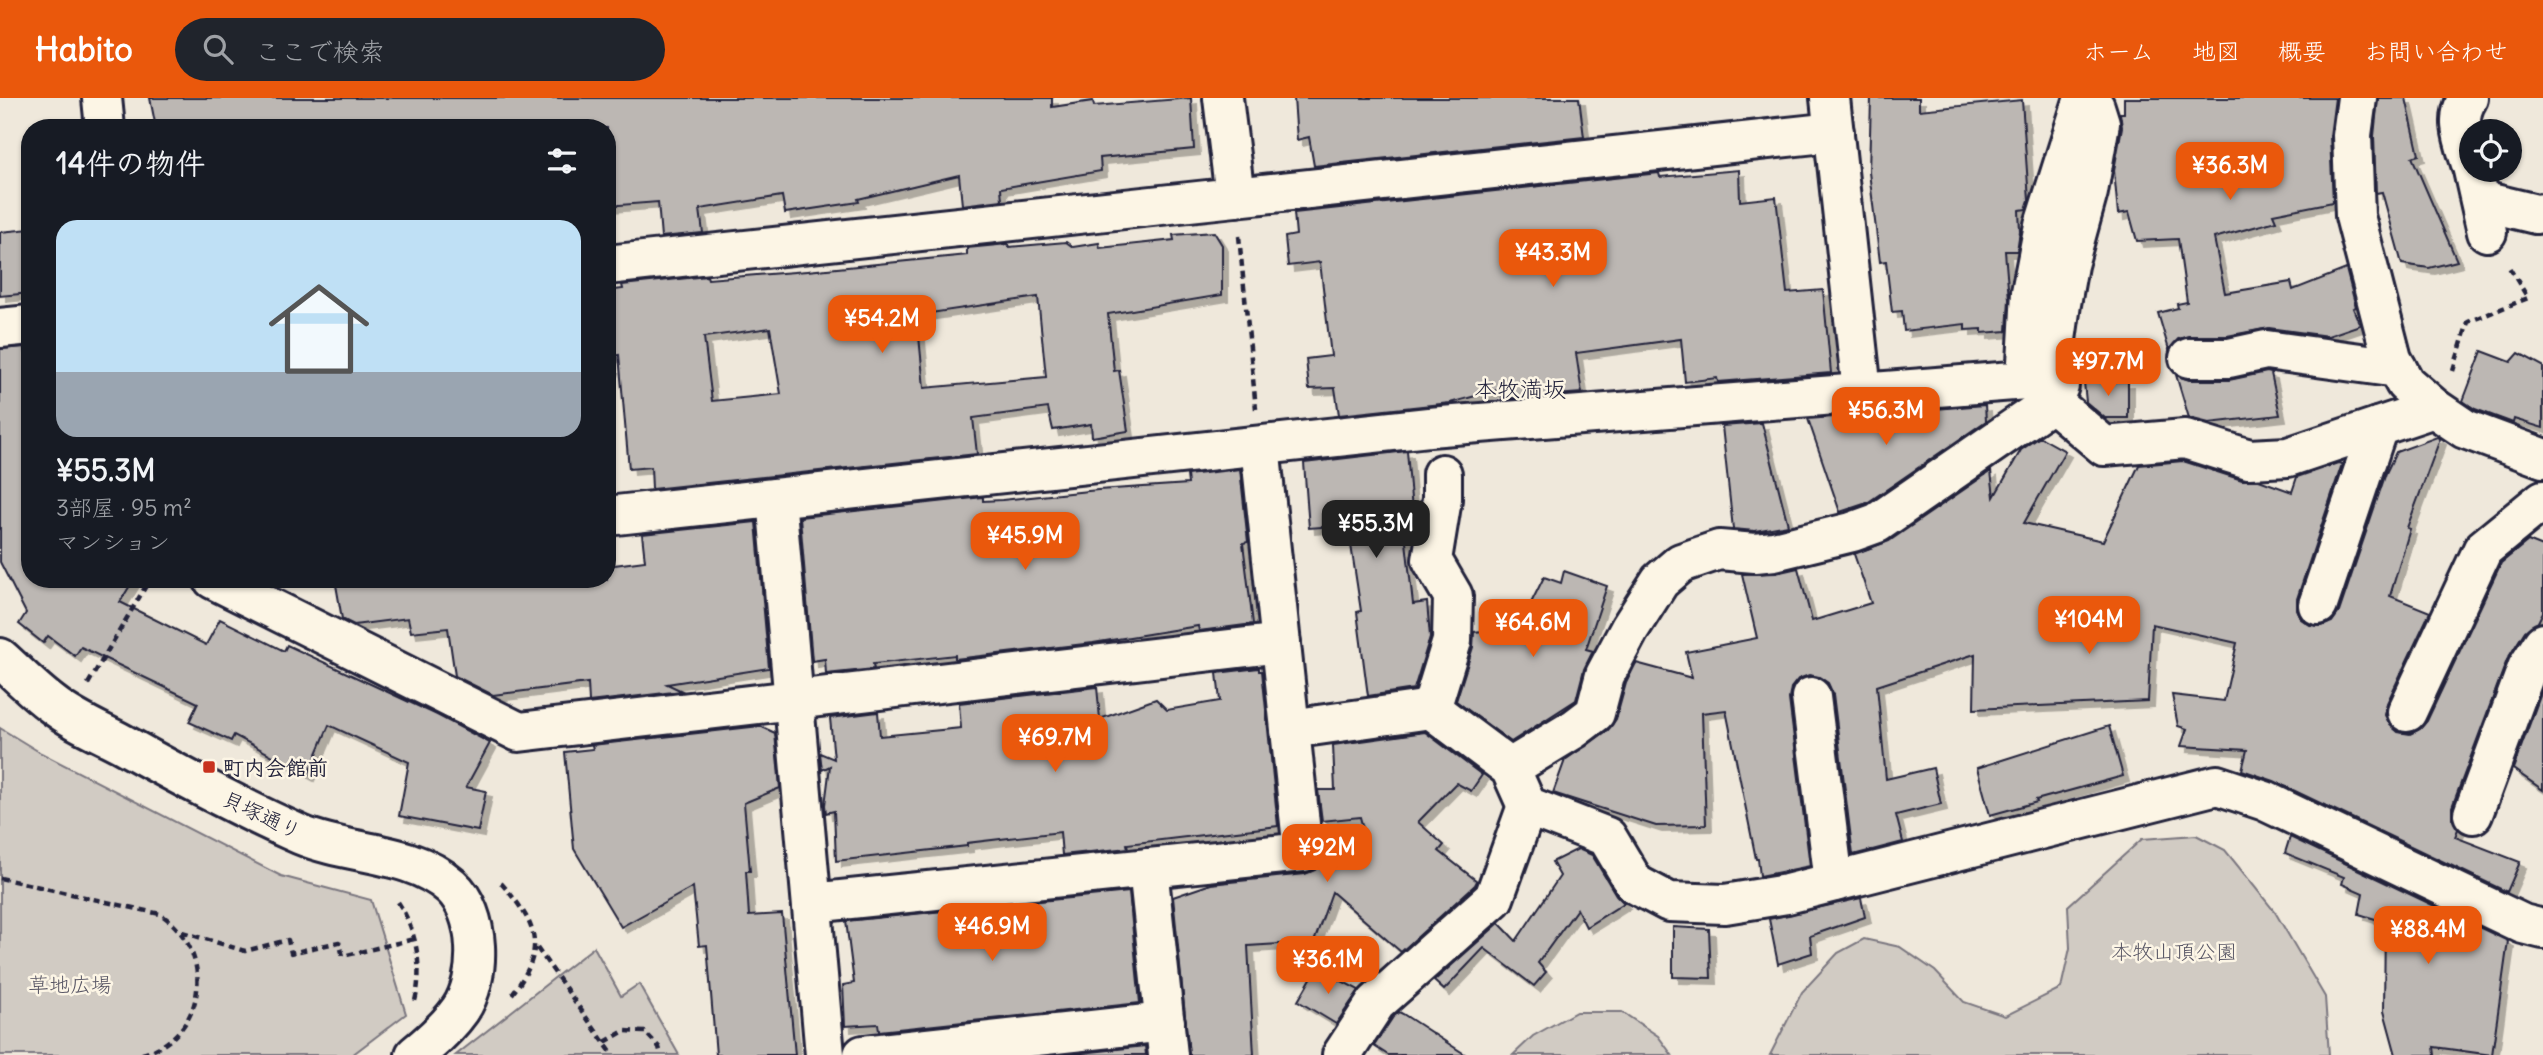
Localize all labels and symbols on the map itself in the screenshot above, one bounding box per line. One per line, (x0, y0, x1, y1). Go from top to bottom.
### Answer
pin: ¥36.3M (2173, 142, 2287, 202)
pin: ¥43.3M (1496, 230, 1610, 289)
pin: ¥54.2M (825, 296, 939, 355)
pin: ¥97.7M (2051, 338, 2165, 398)
district label: 本牧満坂 (1474, 374, 1566, 403)
pin: ¥56.3M (1829, 388, 1943, 447)
pin: ¥55.3M (1319, 500, 1433, 560)
pin: ¥45.9M (968, 512, 1082, 572)
pin: ¥104M (2040, 596, 2138, 656)
pin: ¥64.6M (1476, 600, 1590, 659)
pin: ¥69.7M (998, 714, 1112, 774)
place label: 町内会館前 (223, 754, 328, 781)
marker: 町内会館前 (201, 759, 217, 775)
street label: 貝塚通り (218, 785, 306, 845)
pin: ¥92M (1286, 824, 1368, 884)
pin: ¥46.9M (935, 904, 1049, 963)
pin: ¥88.4M (2371, 906, 2485, 966)
pin: ¥36.1M (1271, 936, 1385, 996)
park label: 本牧山頂公園 (2111, 938, 2237, 965)
park label: 草地広場 (28, 971, 112, 998)

